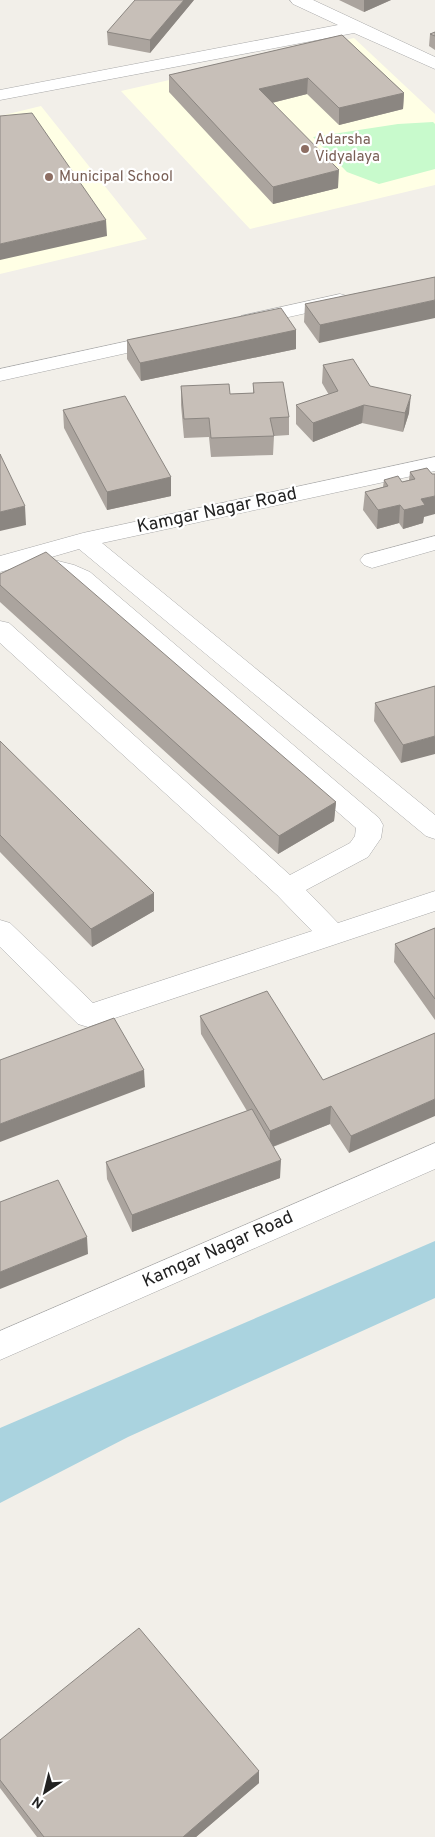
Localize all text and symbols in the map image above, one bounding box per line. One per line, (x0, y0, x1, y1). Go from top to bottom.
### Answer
place label: Adarsha Vidyalaya (315, 131, 380, 167)
marker: Adarsha Vidyalaya (299, 143, 311, 155)
place label: Municipal School (59, 168, 173, 187)
marker: Municipal School (43, 171, 55, 183)
street label: Kamgar Nagar Road (135, 483, 299, 539)
street label: Kamgar Nagar Road (139, 1206, 297, 1294)
north arrow (20, 1767, 70, 1817)
text: N (29, 1792, 47, 1811)

